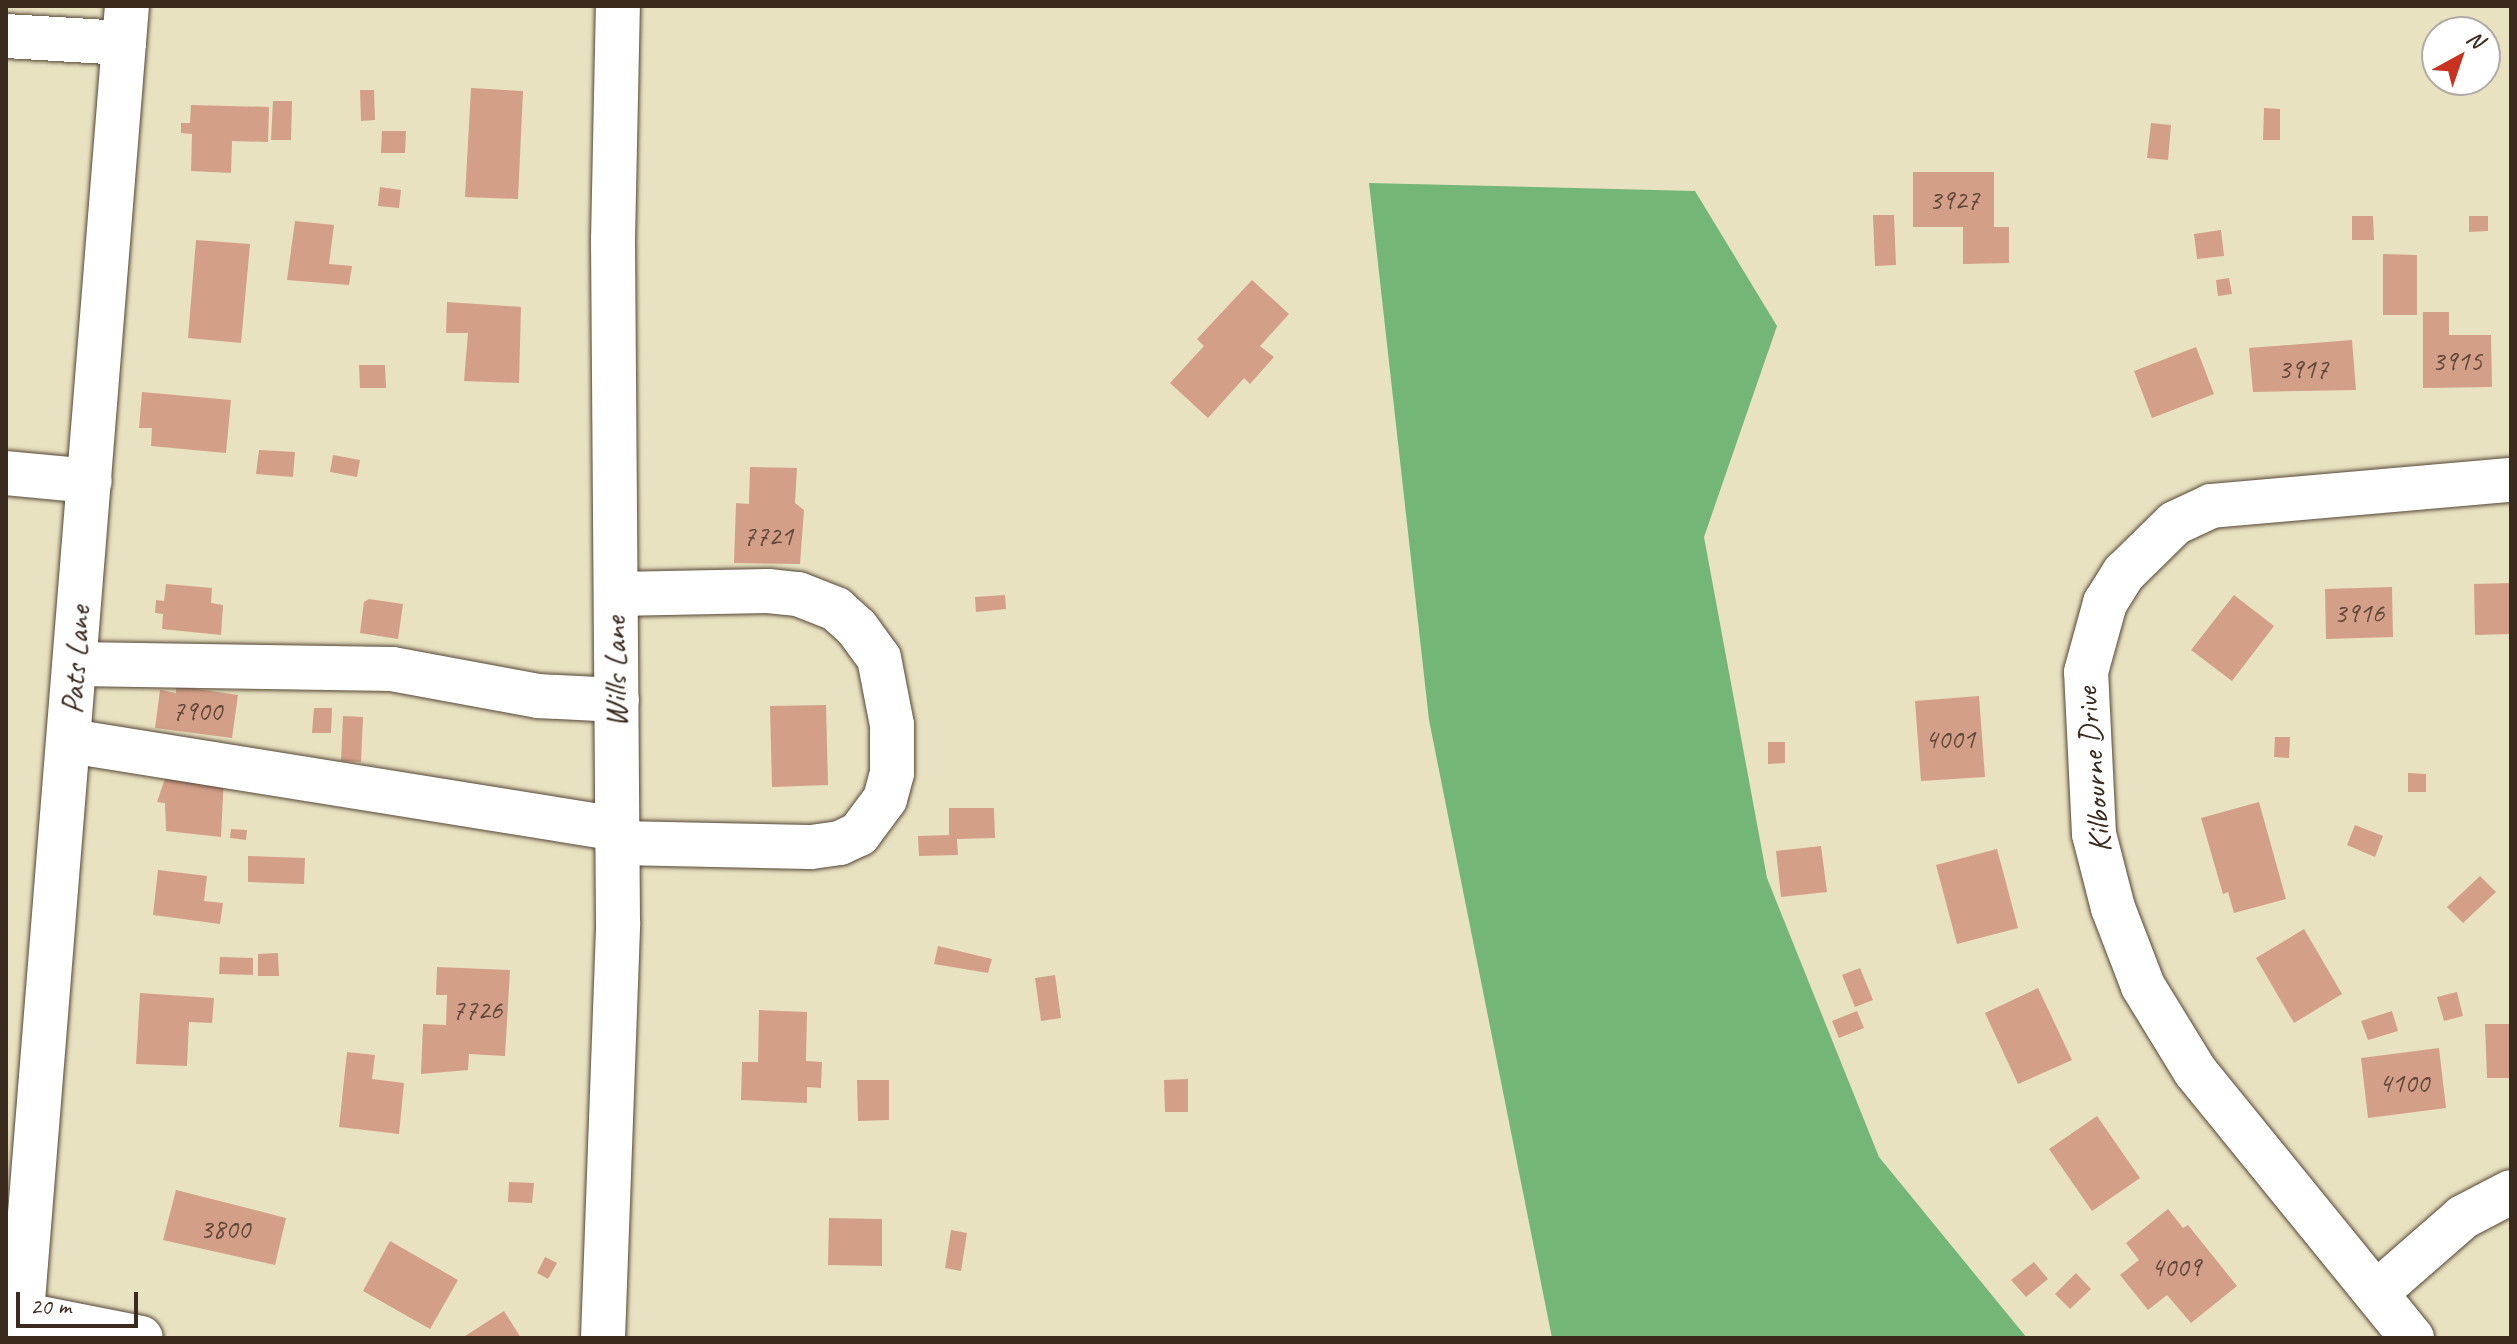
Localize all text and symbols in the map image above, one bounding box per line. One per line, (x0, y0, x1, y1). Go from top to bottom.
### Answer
north arrow (2421, 16, 2501, 96)
text: N (2461, 24, 2489, 54)
house number: 3927 (1929, 183, 1979, 217)
house number: 3915 (2432, 344, 2482, 378)
house number: 3917 (2278, 352, 2328, 386)
house number: 7721 (743, 519, 793, 553)
house number: 3916 (2334, 596, 2384, 630)
street label: Pats Lane (53, 604, 99, 716)
street label: Wills Lane (596, 616, 636, 728)
street label: Kilbourne Drive (2068, 686, 2120, 854)
house number: 7900 (172, 694, 222, 728)
house number: 4001 (1925, 722, 1975, 756)
house number: 7726 (452, 993, 502, 1027)
house number: 4100 (2379, 1066, 2429, 1100)
house number: 3800 (200, 1212, 250, 1246)
house number: 4009 (2151, 1250, 2201, 1284)
scale bar (20, 1276, 142, 1326)
text: 20 m (30, 1291, 71, 1321)

